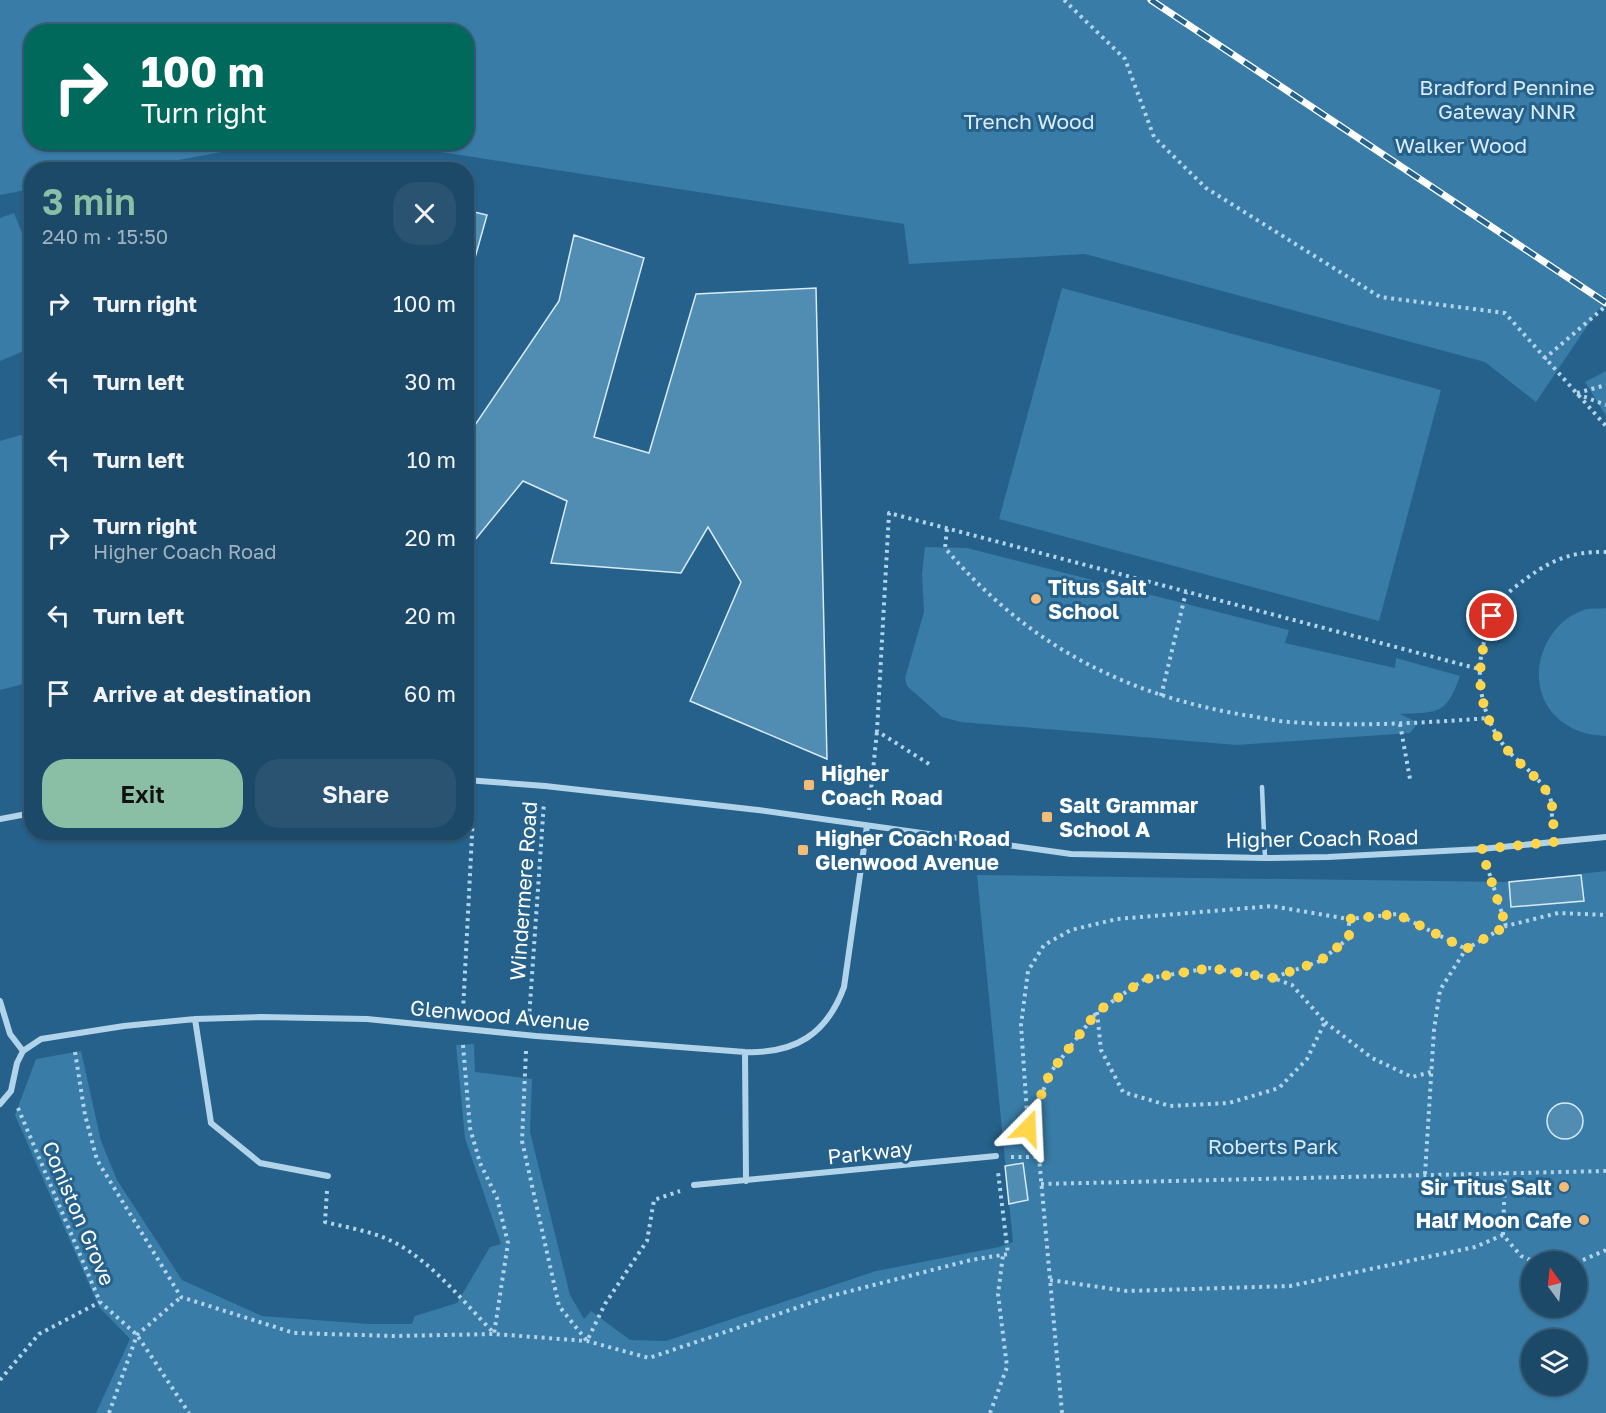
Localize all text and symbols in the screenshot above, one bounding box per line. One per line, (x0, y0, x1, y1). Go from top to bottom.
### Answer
text: 100 m (141, 46, 264, 96)
icon: right (42, 48, 120, 126)
park label: Bradford Pennine Gateway NNR (1419, 74, 1595, 124)
text: Turn right (141, 97, 267, 129)
park label: Trench Wood (963, 108, 1095, 134)
park label: Walker Wood (1395, 132, 1527, 158)
text: 3 min (42, 180, 136, 223)
button: close (393, 182, 456, 245)
text: 240 m · 15:50 (42, 224, 168, 248)
icon: right (42, 287, 75, 320)
text: Turn right (93, 290, 197, 317)
text: 100 m (393, 290, 456, 317)
icon: left (42, 365, 75, 398)
text: Turn left (93, 368, 184, 395)
text: 30 m (405, 368, 456, 395)
icon: left (42, 443, 75, 476)
text: Turn left (93, 446, 184, 473)
text: 10 m (407, 446, 456, 473)
text: Turn right (93, 512, 197, 539)
icon: right (42, 521, 75, 554)
text: 20 m (405, 524, 456, 551)
text: Higher Coach Road (93, 539, 277, 563)
place label: Titus Salt School (1048, 574, 1147, 624)
pin (1466, 590, 1517, 641)
marker: Titus Salt School (1029, 592, 1043, 606)
icon: left (42, 599, 75, 632)
icon: arrive (1475, 599, 1508, 632)
text: Turn left (93, 602, 184, 629)
text: 20 m (405, 602, 456, 629)
icon: arrive (42, 677, 75, 710)
text: Arrive at destination (93, 680, 311, 707)
text: 60 m (404, 680, 456, 707)
button: Exit (42, 759, 243, 828)
button: Share (255, 759, 456, 828)
place label: Higher Coach Road (821, 760, 943, 810)
marker: Higher Coach Road (802, 778, 816, 792)
place label: Salt Grammar School A (1059, 792, 1198, 842)
street label: Windermere Road (504, 800, 542, 982)
marker: Salt Grammar School A (1040, 810, 1054, 824)
street label: Higher Coach Road (1225, 823, 1419, 853)
place label: Higher Coach Road Glenwood Avenue (815, 825, 1010, 875)
marker: Higher Coach Road Glenwood Avenue (796, 843, 810, 857)
street label: Glenwood Avenue (409, 994, 591, 1036)
position arrow (996, 1096, 1060, 1160)
park label: Roberts Park (1208, 1133, 1338, 1159)
street label: Parkway (826, 1135, 914, 1169)
street label: Coniston Grove (37, 1137, 121, 1289)
place label: Sir Titus Salt (1420, 1174, 1552, 1200)
marker: Sir Titus Salt (1557, 1180, 1571, 1194)
place label: Half Moon Cafe (1415, 1207, 1572, 1233)
marker: Half Moon Cafe (1577, 1213, 1591, 1227)
north arrow (1521, 1251, 1587, 1317)
map controls (1521, 1251, 1587, 1395)
button: layers (1521, 1329, 1587, 1395)

